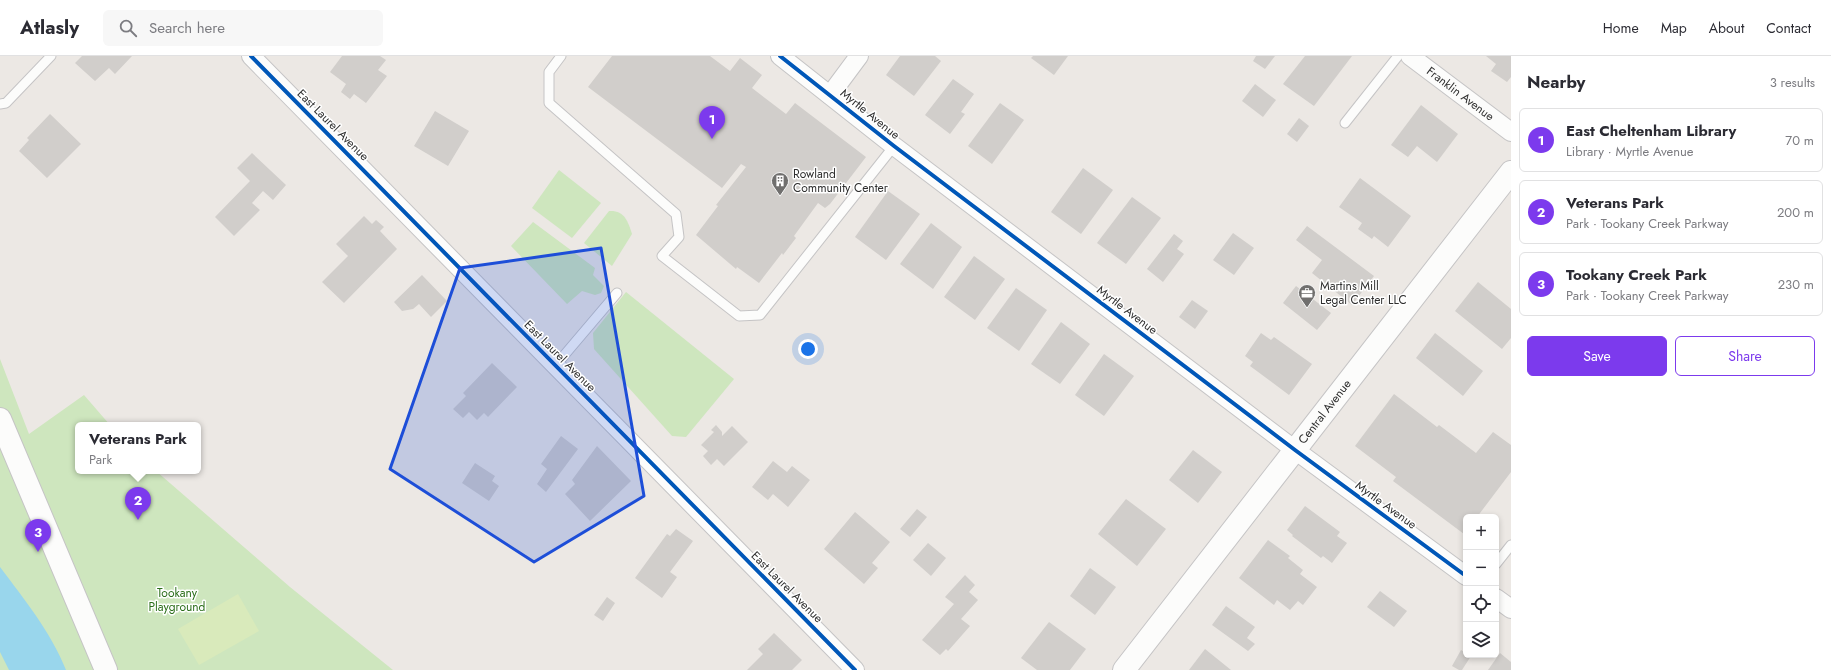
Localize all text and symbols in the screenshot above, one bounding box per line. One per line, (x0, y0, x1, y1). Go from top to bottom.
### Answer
search box (103, 10, 383, 46)
text: Atlasly (20, 14, 79, 41)
icon: search (117, 17, 139, 39)
text: Search here (149, 17, 225, 39)
text: Home (1603, 18, 1639, 38)
text: Map (1661, 18, 1687, 38)
text: About (1709, 18, 1744, 38)
text: Contact (1766, 18, 1811, 38)
street label: Franklin Avenue (1423, 62, 1498, 125)
text: Nearby (1527, 70, 1585, 94)
text: 3 results (1770, 73, 1815, 92)
street label: Myrtle Avenue (836, 84, 904, 144)
street label: East Laurel Avenue (293, 85, 373, 165)
pin: 1 (699, 106, 725, 139)
text: East Cheltenham Library (1566, 120, 1736, 142)
text: 1 (1538, 131, 1544, 150)
text: 70 m (1785, 131, 1814, 150)
text: Library · Myrtle Avenue (1566, 142, 1694, 161)
place label: Rowland Community Center (793, 165, 889, 197)
building icon: Rowland Community Center (770, 171, 790, 196)
text: Veterans Park (1566, 192, 1664, 214)
text: 2 (1537, 203, 1545, 222)
text: 200 m (1777, 203, 1814, 222)
text: Park · Tookany Creek Parkway (1566, 214, 1728, 233)
text: Tookany Creek Park (1566, 264, 1707, 286)
text: 3 (1537, 275, 1545, 294)
text: 230 m (1778, 275, 1814, 294)
place label: Martins Mill Legal Center LLC (1320, 277, 1407, 309)
street label: Myrtle Avenue (1093, 281, 1161, 339)
office icon: Martins Mill Legal Center LLC (1297, 283, 1317, 308)
text: Park · Tookany Creek Parkway (1566, 286, 1728, 305)
street label: East Laurel Avenue (520, 316, 600, 396)
button: Save (1527, 336, 1667, 376)
button: Share (1675, 336, 1815, 376)
your location (798, 339, 818, 359)
street label: Central Avenue (1294, 376, 1355, 448)
popup (75, 422, 201, 474)
text: Veterans Park (89, 428, 187, 450)
text: Park (89, 450, 112, 469)
street label: Myrtle Avenue (1352, 477, 1420, 533)
pin: 2 (125, 487, 151, 520)
map controls (1463, 514, 1499, 658)
button: + (1463, 514, 1499, 550)
pin: 3 (25, 519, 51, 552)
street label: East Laurel Avenue (747, 547, 827, 627)
button: − (1463, 550, 1499, 586)
park label: Tookany Playground (149, 584, 205, 616)
button: locate (1463, 586, 1499, 622)
button: layers (1463, 622, 1499, 658)

